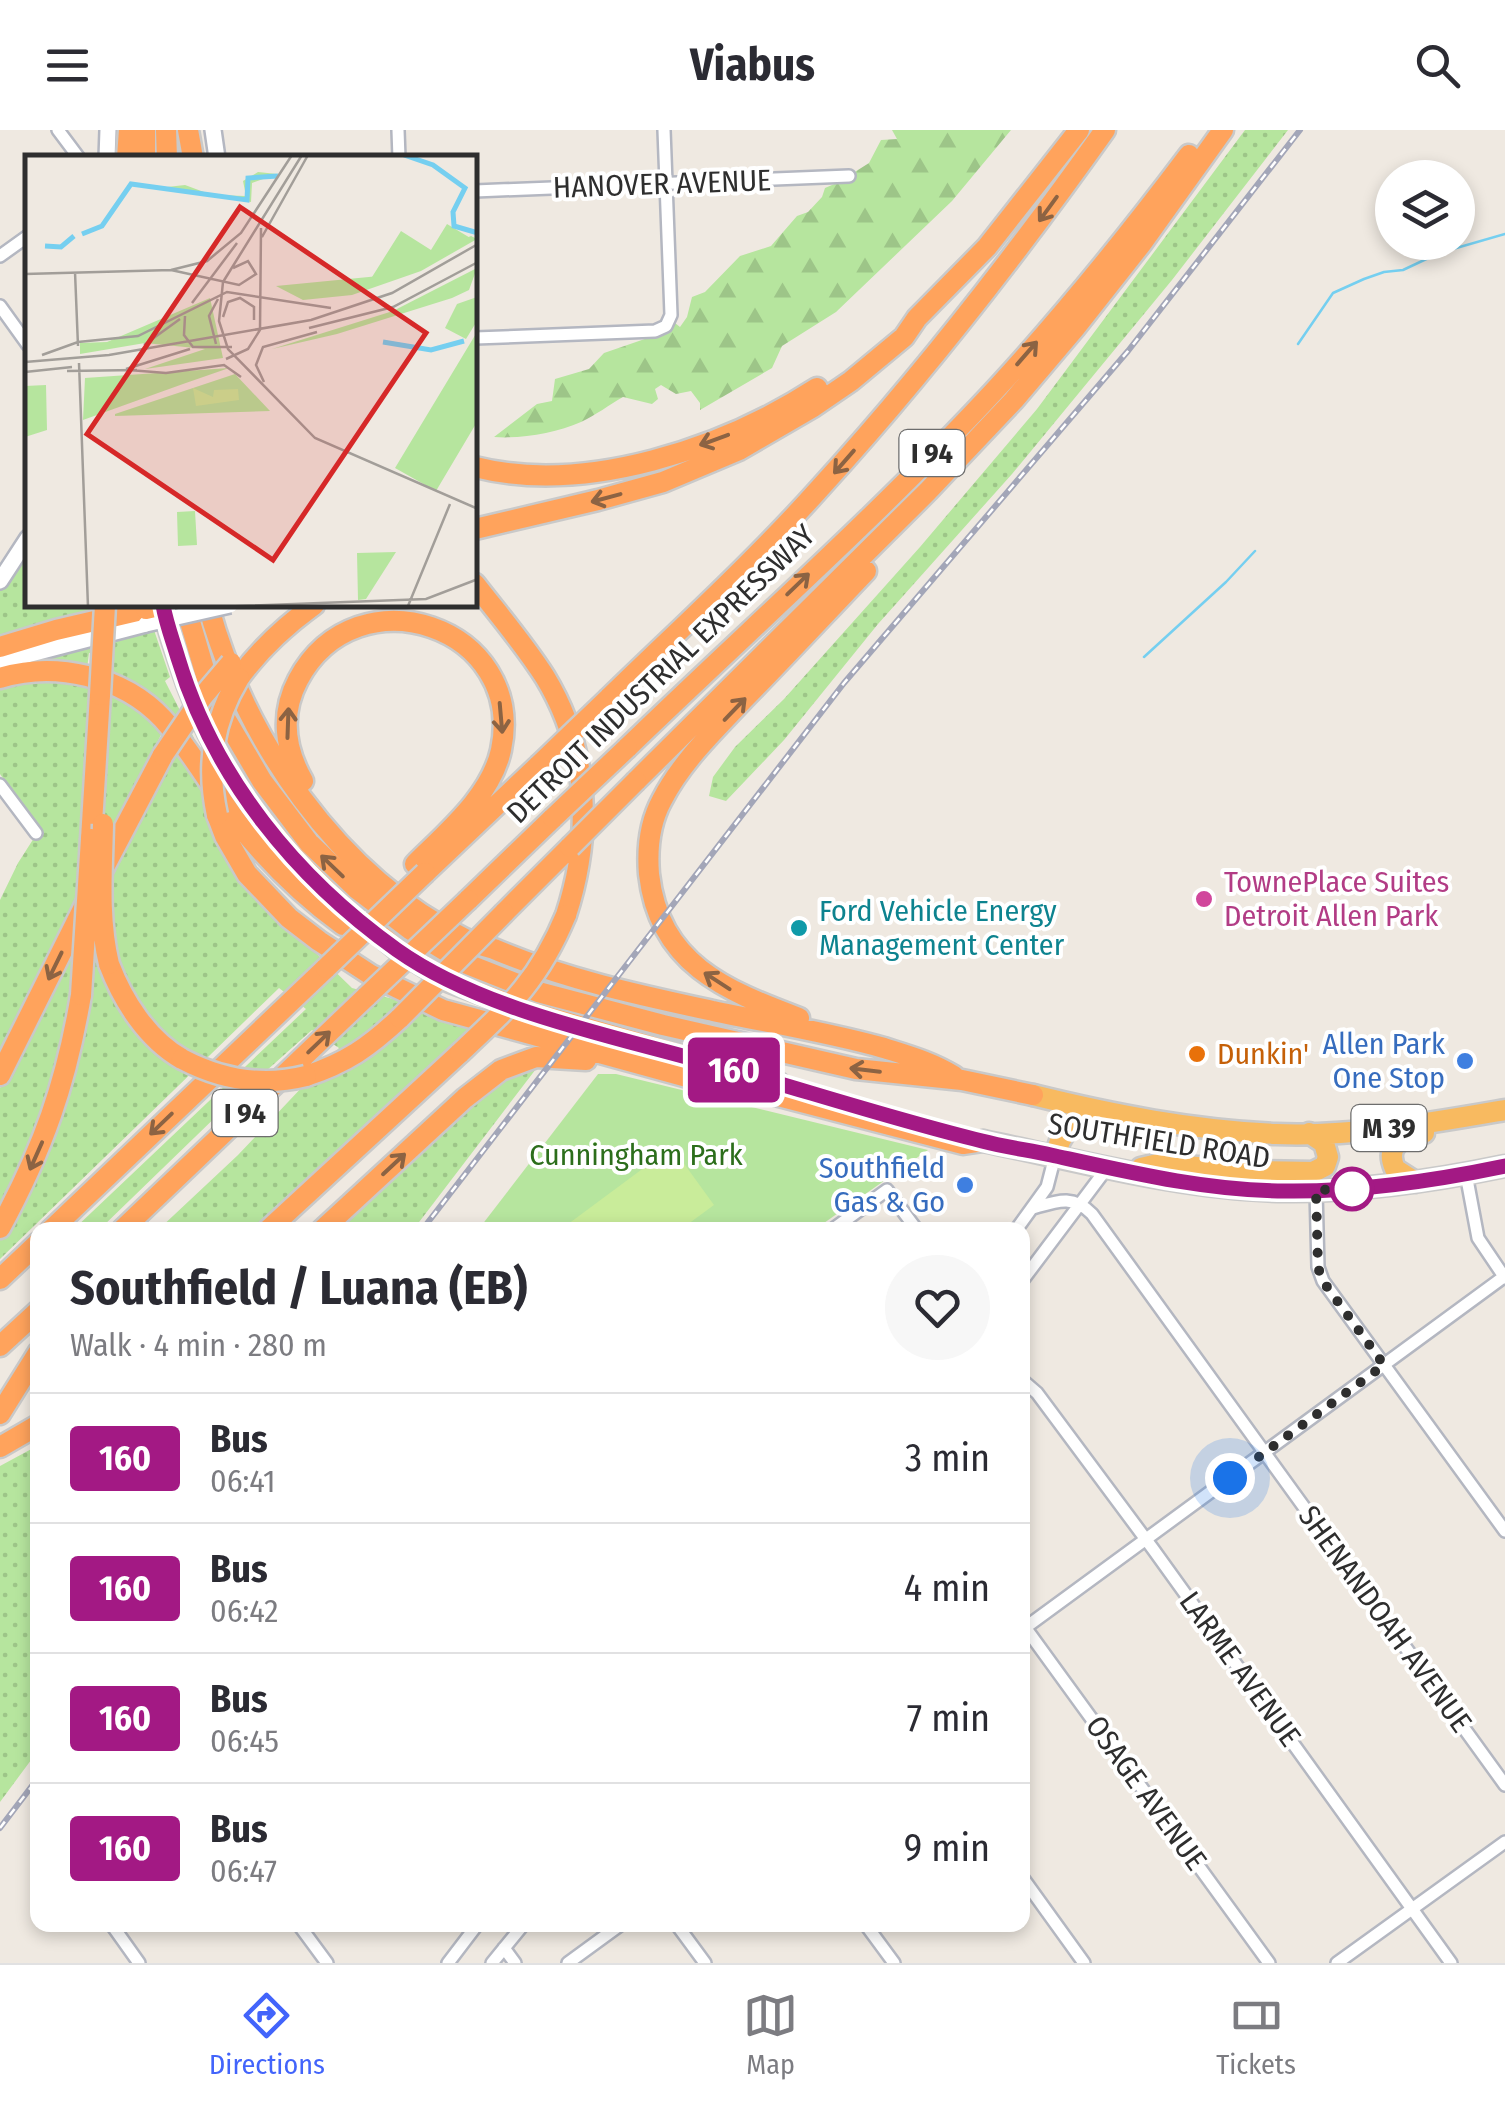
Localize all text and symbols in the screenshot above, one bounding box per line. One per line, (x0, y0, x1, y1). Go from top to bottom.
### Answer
icon: menu (40, 38, 95, 93)
text: Viabus (690, 38, 815, 92)
icon: search (1410, 38, 1465, 93)
inset map (25, 155, 478, 608)
map controls (1375, 160, 1475, 260)
button: layers (1375, 160, 1475, 260)
street label: HANOVER AVENUE (552, 162, 772, 206)
one-way arrow (1038, 195, 1059, 223)
one-way arrow (1016, 341, 1039, 366)
road number: I 94 (900, 430, 964, 476)
one-way arrow (700, 432, 731, 450)
one-way arrow (832, 449, 855, 474)
one-way arrow (590, 490, 622, 508)
street label: DETROIT INDUSTRIAL EXPRESSWAY (500, 517, 822, 831)
one-way arrow (786, 572, 810, 596)
one-way arrow (723, 698, 747, 722)
one-way arrow (491, 701, 510, 734)
one-way arrow (279, 708, 298, 740)
one-way arrow (320, 854, 344, 878)
place label: TownePlace Suites Detroit Allen Park (1224, 864, 1449, 934)
marker: TownePlace Suites Detroit Allen Park (1193, 888, 1215, 910)
place label: Ford Vehicle Energy Management Center (819, 893, 1065, 963)
marker: Ford Vehicle Energy Management Center (788, 917, 810, 939)
one-way arrow (44, 951, 63, 981)
one-way arrow (703, 971, 732, 992)
place label: Allen Park One Stop (1323, 1026, 1445, 1096)
one-way arrow (306, 1031, 331, 1054)
place label: Dunkin' (1217, 1036, 1309, 1072)
line badge: 160 (676, 1038, 792, 1102)
marker: Dunkin' (1186, 1043, 1208, 1065)
text: 160 (708, 1049, 760, 1091)
marker: Allen Park One Stop (1454, 1050, 1476, 1072)
one-way arrow (849, 1060, 882, 1079)
road number: I 94 (212, 1090, 278, 1136)
road number: M 39 (1352, 1105, 1426, 1151)
street label: SOUTHFIELD ROAD (1046, 1106, 1272, 1176)
one-way arrow (150, 1112, 174, 1136)
park label: Cunningham Park (529, 1137, 743, 1173)
one-way arrow (26, 1140, 44, 1171)
place label: Southfield Gas & Go (819, 1150, 945, 1220)
one-way arrow (381, 1152, 405, 1176)
unlabelled marker (1331, 1168, 1373, 1210)
marker: Southfield Gas & Go (954, 1174, 976, 1196)
button: heart (885, 1255, 990, 1360)
text: Southfield / Luana (EB) (70, 1259, 527, 1317)
text: Walk · 4 min · 280 m (70, 1326, 327, 1364)
text: Bus (210, 1416, 268, 1462)
text: 3 min (905, 1435, 990, 1481)
text: 160 (99, 1437, 151, 1479)
your location (1205, 1453, 1255, 1503)
text: 06:41 (210, 1462, 275, 1500)
street label: SHENANDOAH AVENUE (1291, 1499, 1479, 1739)
text: Bus (210, 1546, 268, 1592)
text: 4 min (904, 1565, 990, 1611)
text: 160 (99, 1567, 151, 1609)
street label: LARME AVENUE (1172, 1585, 1308, 1753)
text: 06:42 (210, 1592, 278, 1630)
text: Bus (210, 1676, 268, 1722)
text: 7 min (907, 1695, 990, 1741)
text: 160 (99, 1697, 151, 1739)
street label: OSAGE AVENUE (1078, 1709, 1214, 1877)
text: 06:45 (210, 1722, 279, 1760)
text: Bus (210, 1806, 268, 1852)
text: 9 min (904, 1825, 990, 1871)
text: 160 (99, 1827, 151, 1869)
text: 06:47 (210, 1852, 277, 1890)
tab: Directions (209, 1988, 325, 2081)
tab: Map (743, 1988, 798, 2081)
tab: Tickets (1216, 1988, 1296, 2081)

